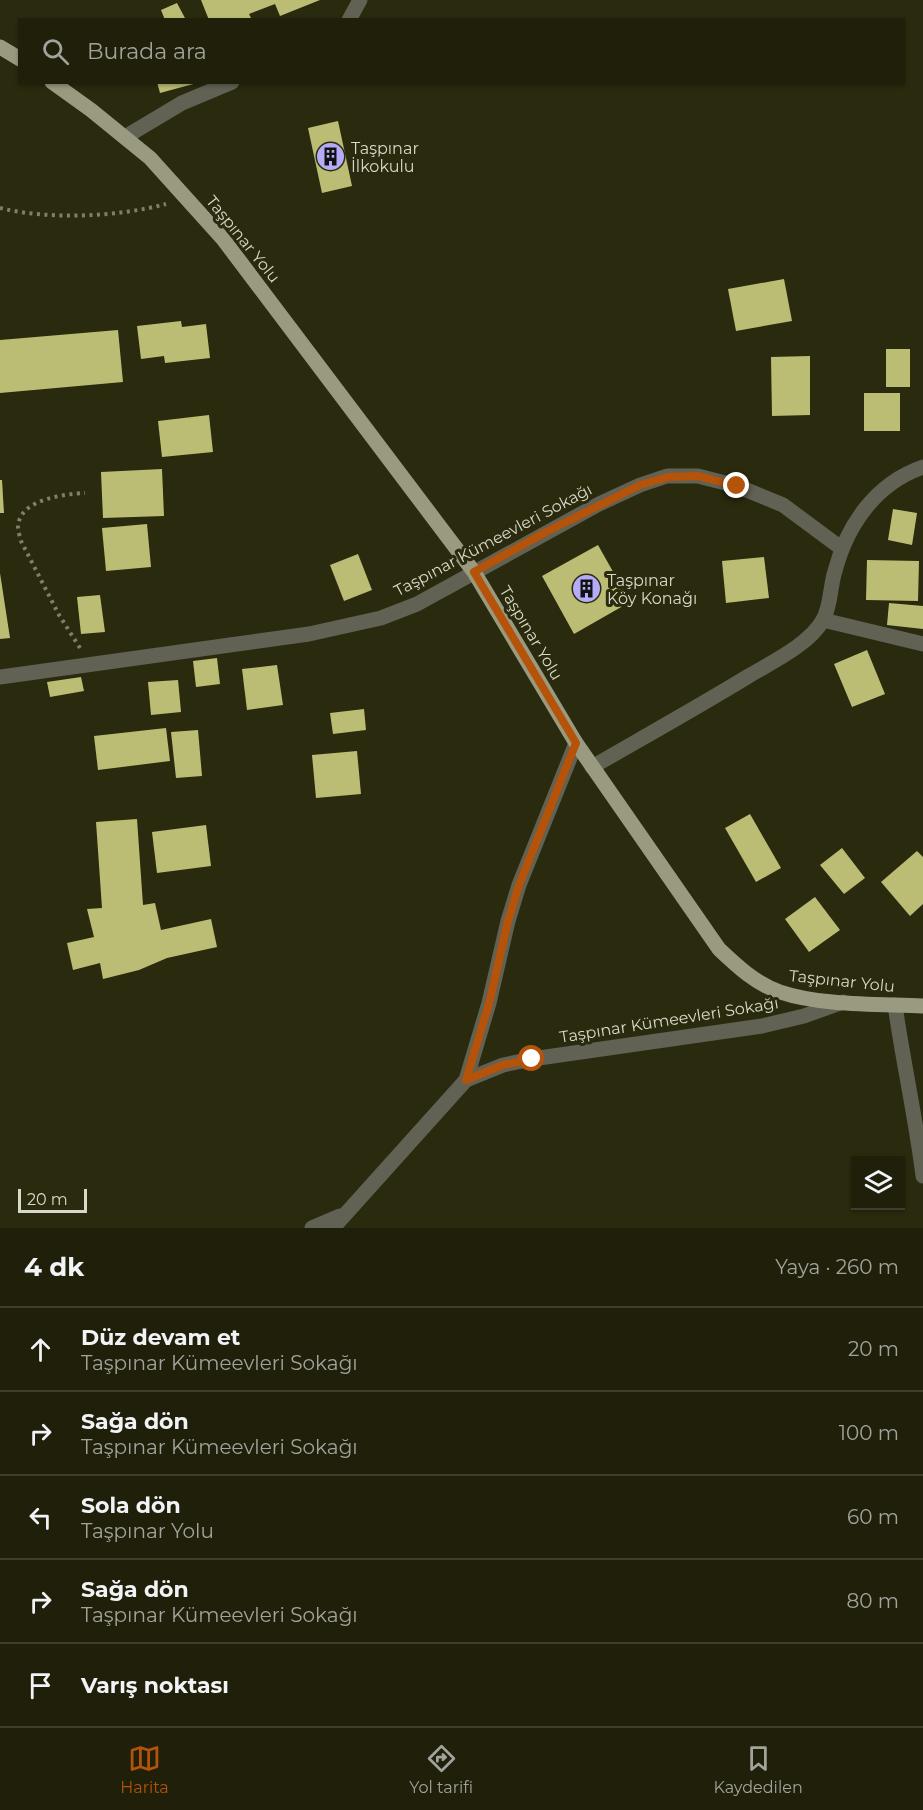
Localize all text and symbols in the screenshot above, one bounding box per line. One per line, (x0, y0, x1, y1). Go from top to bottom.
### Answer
search box (18, 18, 905, 84)
icon: search (39, 35, 72, 68)
text: Burada ara (87, 38, 207, 65)
place label: Taşpınar İlkokulu (351, 139, 419, 176)
building icon: Taşpınar İlkokulu (314, 141, 346, 173)
street label: Taşpınar Yolu (202, 192, 284, 286)
route end (723, 472, 749, 498)
street label: Taşpınar Kümeevleri Sokağı (391, 480, 595, 600)
place label: Taşpınar Köy Konağı (607, 571, 697, 608)
building icon: Taşpınar Köy Konağı (570, 573, 602, 605)
street label: Taşpınar Yolu (495, 583, 567, 683)
street label: Taşpınar Yolu (788, 966, 896, 996)
street label: Taşpınar Kümeevleri Sokağı (558, 993, 780, 1047)
route start (518, 1045, 544, 1071)
map controls (851, 1156, 905, 1210)
button: layers (851, 1156, 905, 1210)
scale bar (18, 1186, 87, 1214)
text: 20 m (27, 1190, 68, 1209)
text: 4 dk (24, 1251, 84, 1283)
text: Yaya · 260 m (775, 1255, 899, 1279)
text: Düz devam et (81, 1324, 240, 1351)
icon: ahead (24, 1333, 57, 1366)
text: 20 m (848, 1337, 899, 1361)
text: Taşpınar Kümeevleri Sokağı (81, 1351, 358, 1375)
text: Sağa dön (81, 1408, 189, 1435)
icon: right (24, 1417, 57, 1450)
text: 100 m (839, 1421, 899, 1445)
text: Taşpınar Kümeevleri Sokağı (81, 1435, 358, 1459)
text: Sola dön (81, 1492, 181, 1519)
icon: left (24, 1501, 57, 1534)
text: 60 m (847, 1505, 899, 1529)
text: Taşpınar Yolu (81, 1519, 214, 1543)
text: Sağa dön (81, 1576, 189, 1603)
icon: right (24, 1585, 57, 1618)
text: 80 m (847, 1589, 899, 1613)
text: Taşpınar Kümeevleri Sokağı (81, 1603, 358, 1627)
icon: arrive (24, 1669, 57, 1702)
text: Varış noktası (81, 1672, 229, 1699)
tab: Harita (120, 1742, 169, 1797)
tab: Yol tarifi (409, 1742, 473, 1797)
tab: Kaydedilen (714, 1742, 803, 1797)

